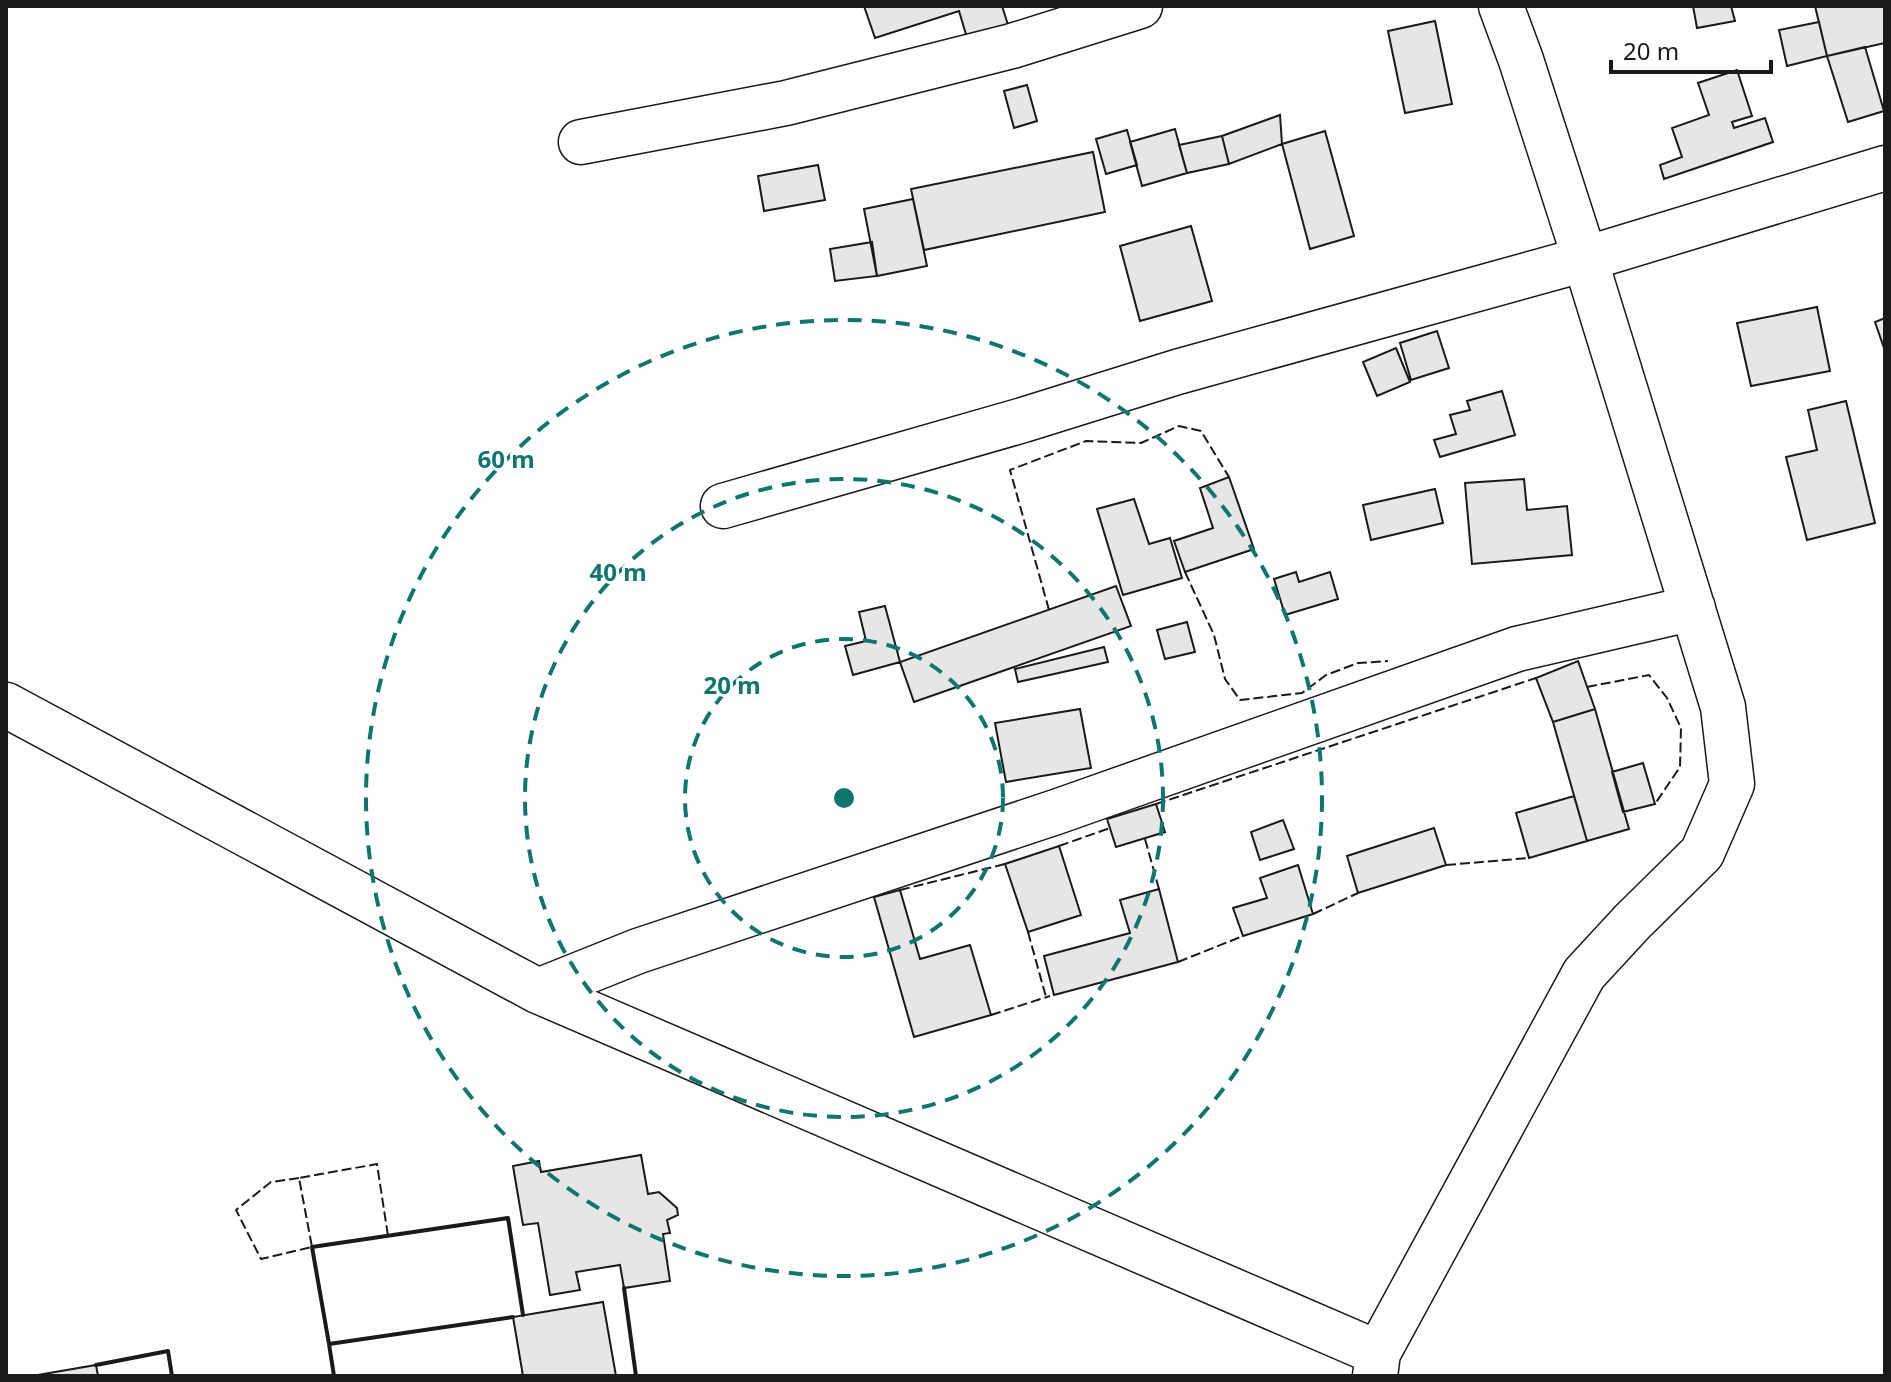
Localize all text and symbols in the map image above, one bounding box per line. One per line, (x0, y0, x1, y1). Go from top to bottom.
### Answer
scale bar (1611, 24, 1771, 74)
text: 20 m (1623, 34, 1679, 67)
text: 60 m (477, 442, 535, 475)
text: 40 m (589, 555, 647, 588)
text: 20 m (703, 668, 761, 701)
centre of rings (830, 784, 858, 812)

